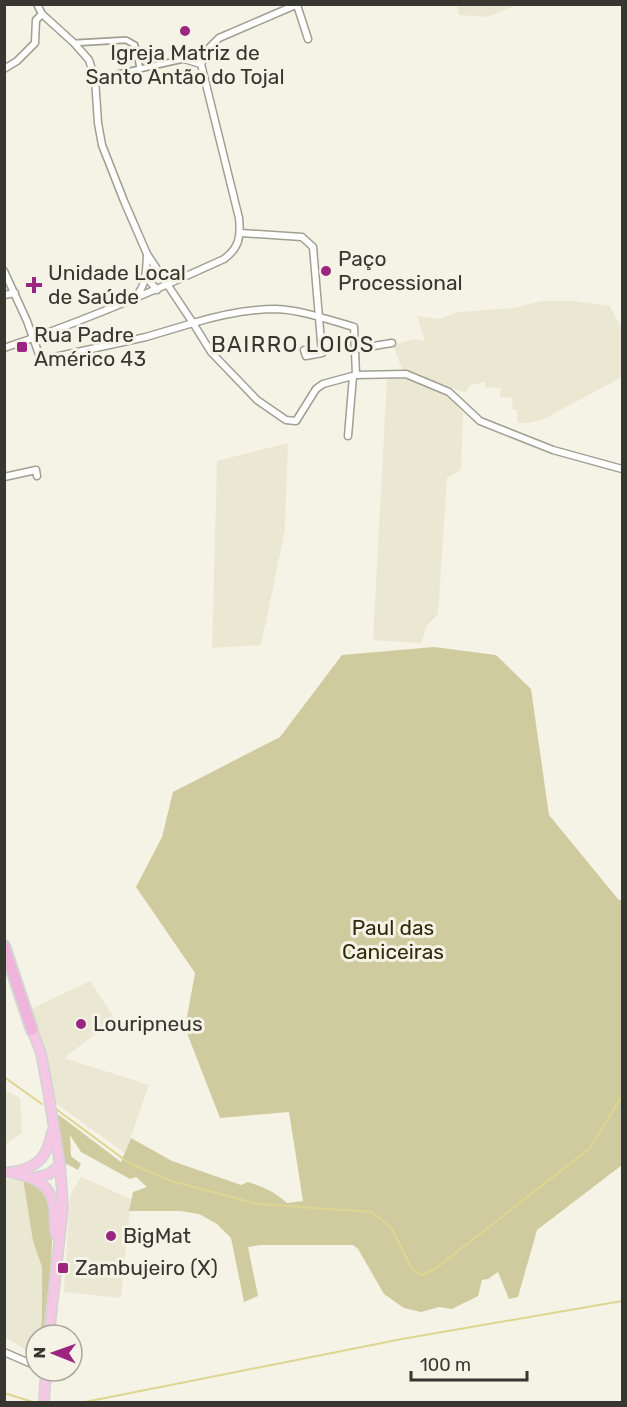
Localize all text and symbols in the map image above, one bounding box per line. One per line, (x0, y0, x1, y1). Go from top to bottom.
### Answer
marker: Igreja Matriz de Santo Antão do Tojal (178, 24, 192, 38)
place label: Igreja Matriz de Santo Antão do Tojal (85, 40, 285, 89)
place label: Paço Processional (338, 246, 463, 295)
place label: Unidade Local de Saúde (48, 260, 186, 309)
marker: Paço Processional (319, 264, 333, 278)
marker: Unidade Local de Saúde (25, 276, 43, 294)
place label: Rua Padre Américo 43 (34, 322, 146, 371)
district label: BAIRRO LOIOS (211, 331, 375, 358)
marker: Rua Padre Américo 43 (15, 340, 29, 354)
park label: Paul das Caniceiras (342, 915, 444, 964)
place label: Louripneus (93, 1011, 203, 1036)
marker: Louripneus (74, 1017, 88, 1031)
place label: BigMat (123, 1223, 191, 1248)
marker: BigMat (104, 1229, 118, 1243)
place label: Zambujeiro (X) (75, 1255, 218, 1280)
marker: Zambujeiro (X) (56, 1261, 70, 1275)
north arrow (24, 1323, 84, 1383)
scale bar (411, 1344, 526, 1382)
text: N (30, 1347, 49, 1359)
text: 100 m (420, 1354, 471, 1376)

